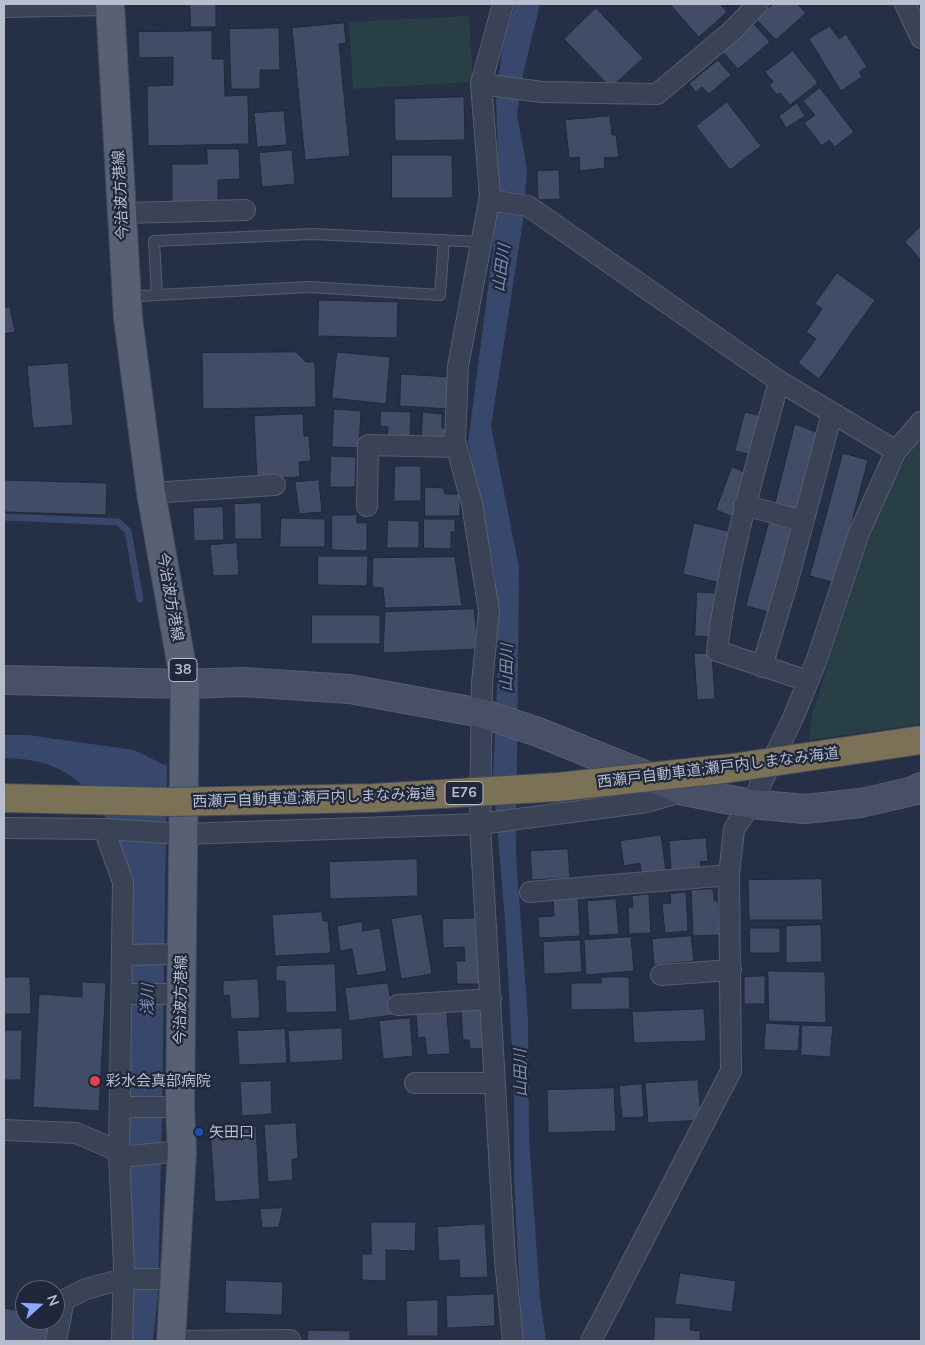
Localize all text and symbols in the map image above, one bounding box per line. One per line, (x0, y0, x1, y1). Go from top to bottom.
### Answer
street label: 今治波方港線 (110, 150, 132, 240)
water label: 山田川 (490, 243, 514, 293)
street label: 今治波方港線 (153, 551, 187, 643)
water label: 山田川 (497, 644, 517, 692)
road number: 38 (169, 658, 197, 682)
street label: 西瀬戸自動車道;瀬戸内しまなみ海道 (596, 744, 840, 792)
road number: E76 (445, 781, 483, 804)
street label: 西瀬戸自動車道;瀬戸内しまなみ海道 (192, 785, 436, 811)
street label: 今治波方港線 (171, 955, 191, 1045)
water label: 浅川 (138, 984, 158, 1016)
water label: 山田川 (511, 1049, 531, 1097)
place label: 彩水会真部病院 (106, 1072, 211, 1090)
marker: 彩水会真部病院 (88, 1074, 102, 1088)
place label: 矢田口 (209, 1123, 254, 1141)
marker: 矢田口 (193, 1126, 205, 1138)
north arrow (15, 1280, 65, 1330)
text: N (43, 1292, 63, 1308)

